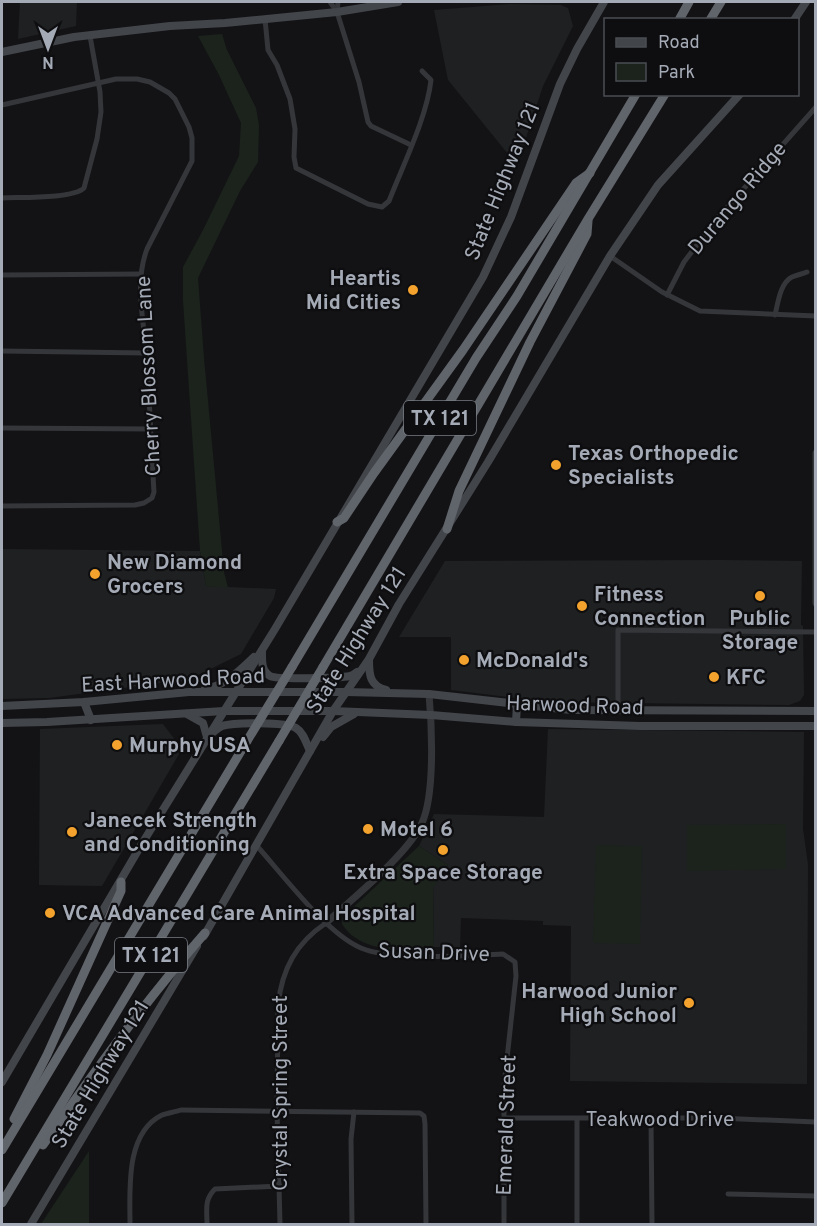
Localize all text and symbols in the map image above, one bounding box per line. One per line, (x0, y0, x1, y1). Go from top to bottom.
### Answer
north arrow (18, 18, 78, 78)
legend (604, 18, 799, 96)
text: Road (658, 32, 700, 55)
text: N (42, 51, 54, 71)
text: Park (658, 62, 695, 85)
street label: State Highway 121 (459, 98, 547, 265)
street label: Durango Ridge (683, 137, 793, 261)
place label: Heartis Mid Cities (306, 266, 401, 317)
street label: Cherry Blossom Lane (131, 275, 168, 477)
marker: Heartis Mid Cities (406, 283, 420, 297)
road number: TX 121 (404, 401, 476, 435)
place label: Texas Orthopedic Specialists (568, 441, 739, 492)
marker: Texas Orthopedic Specialists (549, 458, 563, 472)
place label: New Diamond Grocers (107, 550, 242, 601)
street label: State Highway 121 (301, 562, 413, 719)
marker: New Diamond Grocers (88, 567, 102, 581)
place label: Fitness Connection (594, 582, 705, 633)
marker: Public Storage (753, 589, 767, 603)
marker: Fitness Connection (575, 599, 589, 613)
place label: Public Storage (722, 606, 798, 657)
place label: McDonald's (476, 648, 589, 675)
marker: McDonald's (457, 653, 471, 667)
street label: East Harwood Road (81, 663, 266, 700)
place label: KFC (726, 665, 766, 692)
marker: KFC (707, 670, 721, 684)
street label: Harwood Road (506, 691, 644, 722)
place label: Murphy USA (129, 733, 251, 760)
marker: Murphy USA (110, 738, 124, 752)
place label: Janecek Strength and Conditioning (84, 808, 257, 859)
place label: Motel 6 (380, 817, 453, 844)
marker: Motel 6 (361, 822, 375, 836)
marker: Janecek Strength and Conditioning (65, 825, 79, 839)
marker: Extra Space Storage (436, 843, 450, 857)
place label: Extra Space Storage (343, 860, 543, 887)
place label: VCA Advanced Care Animal Hospital (62, 901, 416, 928)
marker: VCA Advanced Care Animal Hospital (43, 906, 57, 920)
road number: TX 121 (115, 938, 187, 972)
street label: Susan Drive (378, 938, 490, 969)
place label: Harwood Junior High School (521, 979, 677, 1030)
street label: Crystal Spring Street (268, 995, 295, 1191)
street label: State Highway 121 (46, 996, 156, 1154)
marker: Harwood Junior High School (682, 996, 696, 1010)
street label: Emerald Street (492, 1054, 523, 1196)
street label: Teakwood Drive (586, 1107, 734, 1134)

